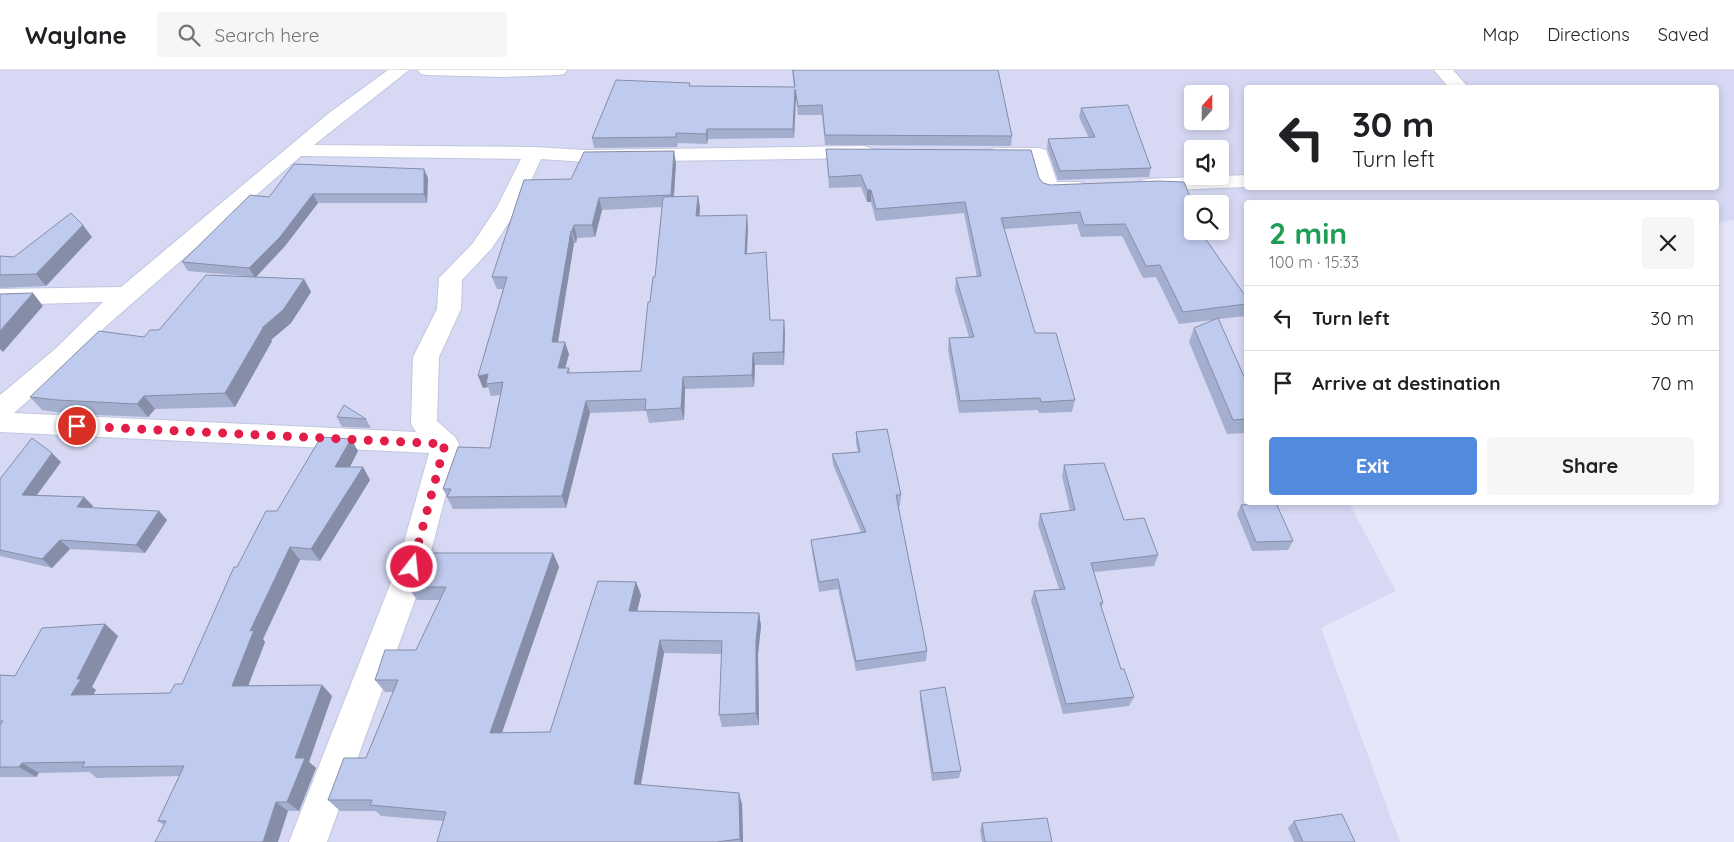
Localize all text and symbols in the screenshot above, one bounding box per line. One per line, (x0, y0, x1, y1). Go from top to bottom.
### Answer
search box (157, 12, 507, 57)
text: Waylane (25, 20, 127, 50)
icon: search (175, 21, 203, 49)
text: Search here (215, 23, 319, 47)
text: Map (1482, 23, 1519, 46)
text: Directions (1547, 23, 1630, 46)
text: Saved (1658, 23, 1709, 46)
north arrow (1184, 85, 1229, 130)
map controls (1184, 85, 1229, 240)
text: 30 m (1352, 102, 1434, 146)
icon: left (1269, 105, 1334, 170)
button: sound (1184, 140, 1229, 185)
text: Turn left (1352, 145, 1435, 173)
button: search (1184, 195, 1229, 240)
text: 2 min (1269, 214, 1347, 252)
button: close (1642, 217, 1694, 269)
text: 100 m · 15:33 (1269, 252, 1359, 272)
icon: left (1269, 304, 1297, 332)
text: Turn left (1312, 306, 1390, 330)
text: 30 m (1650, 306, 1694, 330)
icon: arrive (1269, 369, 1297, 397)
text: Arrive at destination (1312, 371, 1501, 395)
text: 70 m (1650, 371, 1694, 395)
pin (56, 405, 98, 447)
icon: arrive (63, 412, 91, 440)
button: Exit (1269, 437, 1477, 495)
button: Share (1487, 437, 1694, 495)
position arrow (385, 540, 437, 592)

